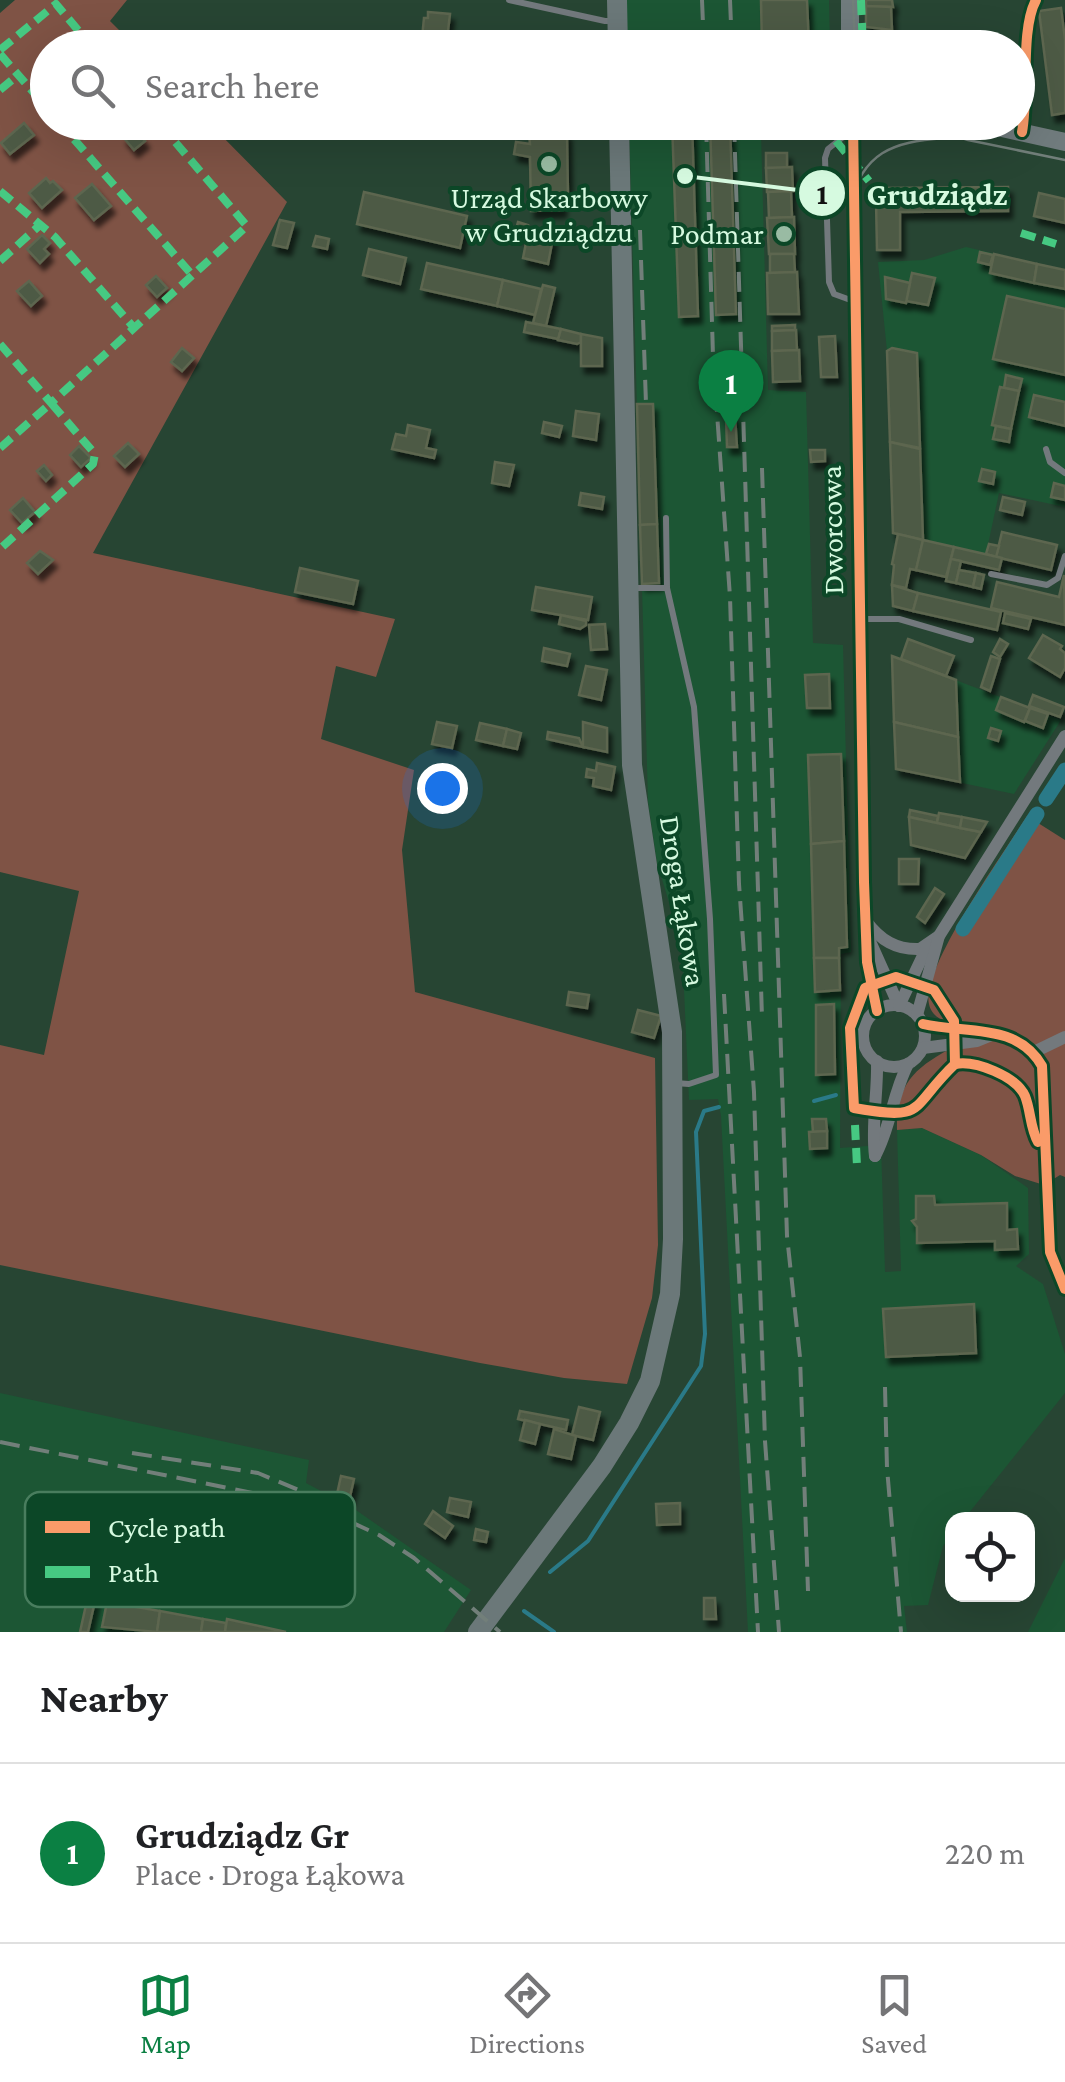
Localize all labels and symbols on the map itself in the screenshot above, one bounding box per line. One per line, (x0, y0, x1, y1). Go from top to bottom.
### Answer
marker: Urząd Skarbowy w Grudziądzu (538, 153, 560, 175)
callout: Grudziądz (797, 162, 1027, 224)
text: Grudziądz (867, 176, 1008, 212)
text: 1 (816, 177, 828, 210)
place label: Urząd Skarbowy w Grudziądzu (451, 181, 648, 249)
place label: Podmar (670, 217, 764, 250)
marker: Podmar (773, 223, 795, 245)
pin: 1 (698, 350, 764, 432)
street label: Dworcowa (814, 465, 849, 595)
your location (417, 763, 468, 814)
street label: Droga Łąkowa (653, 813, 713, 989)
legend (25, 1492, 355, 1607)
text: Cycle path (108, 1512, 225, 1543)
text: Path (108, 1557, 159, 1588)

